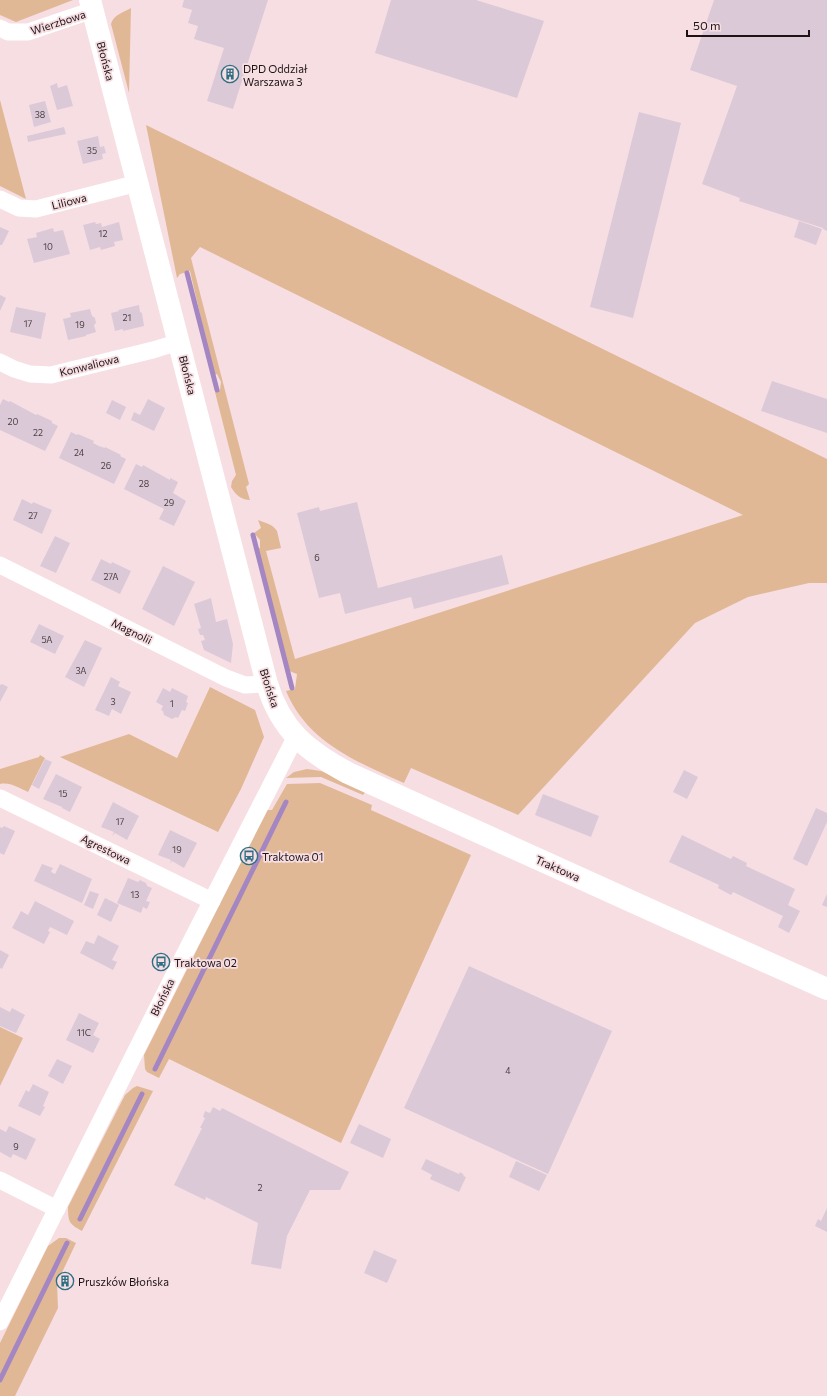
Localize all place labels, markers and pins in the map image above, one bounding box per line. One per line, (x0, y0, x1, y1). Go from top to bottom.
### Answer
place label: DPD Oddział Warszawa 3 (243, 62, 308, 88)
building icon: DPD Oddział Warszawa 3 (220, 64, 240, 84)
bus stop icon: Traktowa 01 (239, 846, 259, 866)
place label: Traktowa 01 (262, 850, 323, 863)
bus stop icon: Traktowa 02 (151, 952, 171, 972)
place label: Traktowa 02 (174, 956, 237, 969)
building icon: Pruszków Błońska (55, 1271, 75, 1291)
place label: Pruszków Błońska (78, 1275, 169, 1288)

